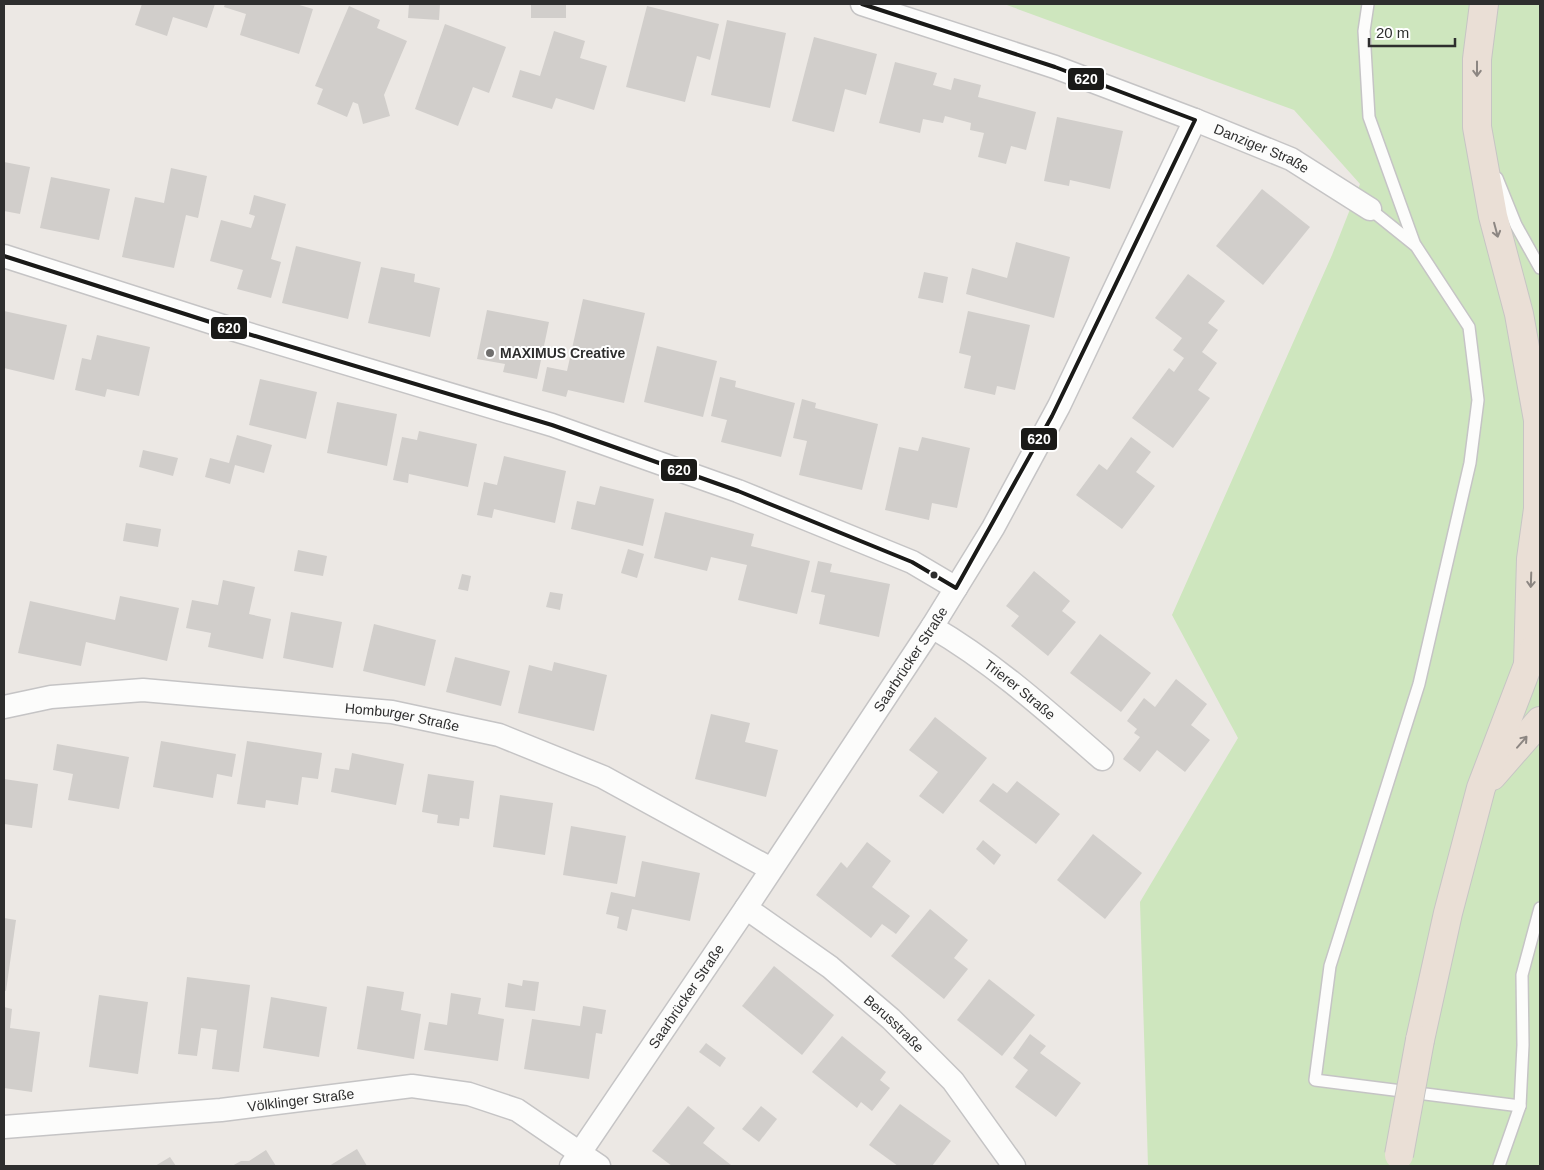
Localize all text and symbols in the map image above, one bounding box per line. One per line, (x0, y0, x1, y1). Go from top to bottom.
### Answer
scale bar (1369, 15, 1455, 47)
text: 20 m (1376, 24, 1409, 41)
one-way arrow (1472, 61, 1482, 77)
line badge: 620 (1067, 67, 1105, 91)
text: 620 (1074, 71, 1098, 87)
street label: Danziger Straße (1212, 121, 1312, 176)
one-way arrow (1492, 222, 1502, 238)
line badge: 620 (210, 316, 248, 340)
text: 620 (217, 320, 241, 336)
place label: MAXIMUS Creative (500, 345, 625, 361)
marker: MAXIMUS Creative (484, 347, 496, 359)
line badge: 620 (1020, 427, 1058, 451)
text: 620 (1027, 431, 1051, 447)
line badge: 620 (660, 458, 698, 482)
text: 620 (667, 462, 691, 478)
unlabelled marker (929, 570, 939, 580)
one-way arrow (1526, 572, 1535, 588)
street label: Saarbrücker Straße (870, 604, 951, 715)
street label: Trierer Straße (981, 656, 1059, 723)
street label: Homburger Straße (344, 700, 461, 734)
one-way arrow (1516, 735, 1528, 748)
street label: Saarbrücker Straße (645, 941, 727, 1051)
street label: Berusstraße (861, 992, 927, 1055)
street label: Völklinger Straße (246, 1085, 355, 1115)

